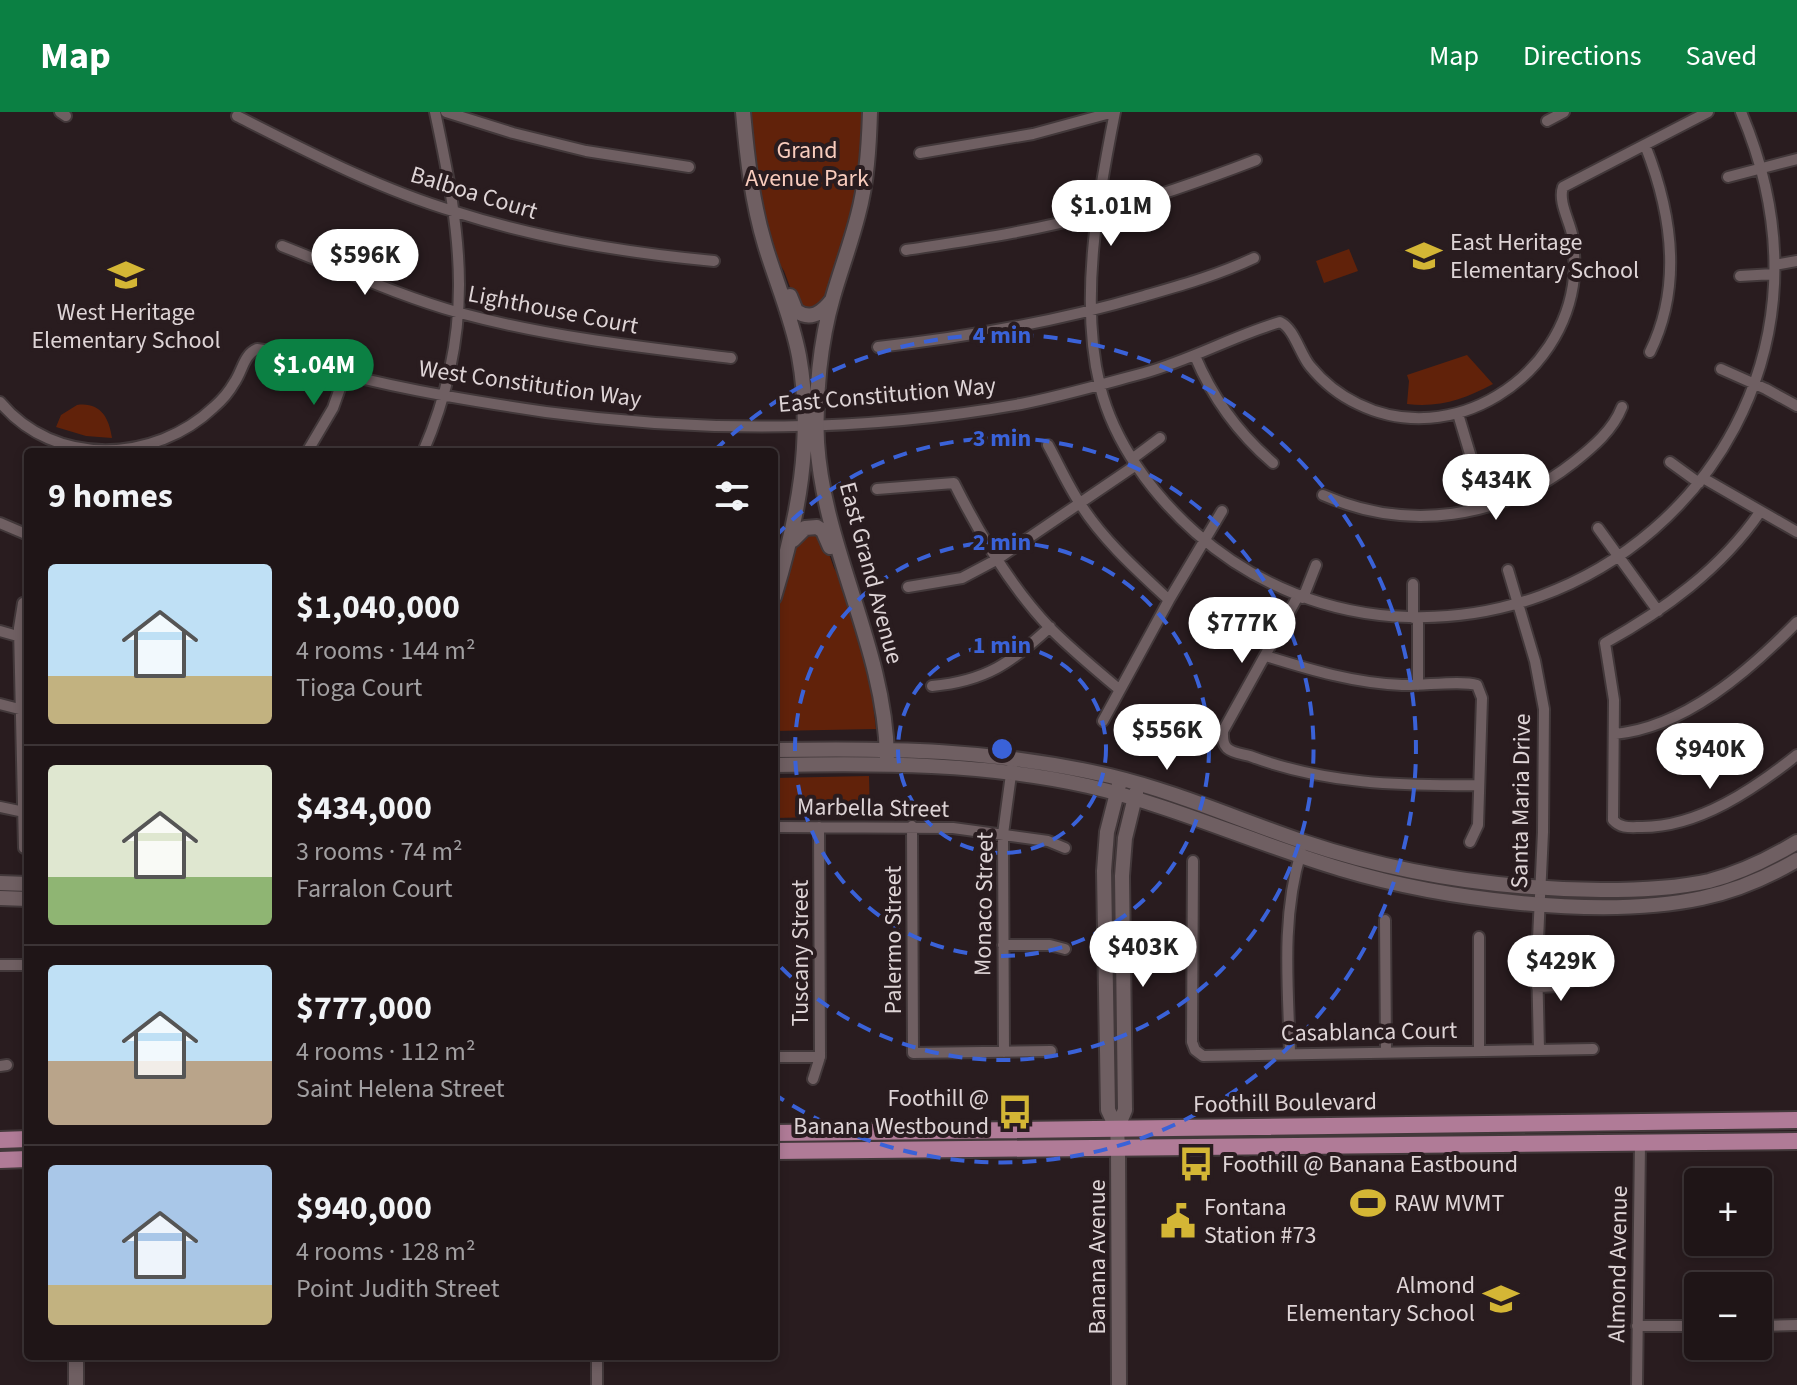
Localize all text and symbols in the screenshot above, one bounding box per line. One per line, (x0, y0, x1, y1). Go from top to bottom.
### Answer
text: Map (40, 29, 111, 83)
text: Map (1429, 36, 1479, 76)
text: Directions (1523, 36, 1642, 76)
text: Saved (1686, 36, 1757, 76)
park label: Grand Avenue Park (745, 133, 869, 196)
street label: Balboa Court (406, 157, 542, 229)
pin: $1.01M (1046, 180, 1176, 248)
text: $1.01M (1070, 187, 1152, 224)
place label: East Heritage Elementary School (1450, 225, 1639, 288)
pin: $596K (309, 229, 421, 297)
text: $596K (330, 236, 400, 273)
school or university icon: East Heritage Elementary School (1405, 237, 1443, 275)
school or university icon: West Heritage Elementary School (107, 256, 145, 294)
street label: Lighthouse Court (465, 276, 641, 344)
place label: West Heritage Elementary School (31, 295, 221, 358)
text: 4 min (973, 318, 1031, 353)
pin: $1.04M (249, 339, 379, 407)
text: $1.04M (273, 346, 355, 383)
street label: West Constitution Way (416, 351, 644, 417)
street label: East Constitution Way (777, 368, 997, 422)
text: 3 min (973, 421, 1031, 456)
pin: $434K (1440, 454, 1552, 522)
text: $434K (1461, 461, 1531, 498)
text: 9 homes (48, 472, 173, 521)
icon: filters (710, 474, 754, 518)
street label: East Grand Avenue (830, 478, 912, 668)
text: 2 min (973, 525, 1031, 560)
text: $1,040,000 (296, 583, 460, 632)
icon: home (112, 596, 208, 692)
pin: $777K (1186, 597, 1298, 665)
text: $777K (1207, 604, 1277, 641)
text: 1 min (973, 628, 1031, 663)
text: 4 rooms · 144 m² (296, 632, 475, 669)
text: Tioga Court (296, 669, 422, 706)
pin: $556K (1111, 704, 1223, 772)
text: $556K (1132, 711, 1202, 748)
street label: Santa Maria Drive (1502, 713, 1540, 889)
pin: $940K (1654, 723, 1766, 791)
text: $940K (1675, 730, 1745, 767)
centre of rings (988, 735, 1016, 763)
text: $434,000 (296, 784, 432, 833)
street label: Marbella Street (797, 789, 949, 827)
icon: home (112, 797, 208, 893)
street label: Monaco Street (965, 832, 1003, 976)
text: 3 rooms · 74 m² (296, 833, 463, 870)
street label: Palermo Street (876, 866, 911, 1014)
text: Farralon Court (296, 870, 453, 907)
street label: Tuscany Street (783, 880, 818, 1026)
pin: $403K (1087, 921, 1199, 989)
text: $403K (1108, 928, 1178, 965)
pin: $429K (1505, 935, 1617, 1003)
text: $429K (1526, 942, 1596, 979)
text: $777,000 (296, 984, 432, 1033)
icon: home (112, 997, 208, 1093)
street label: Casablanca Court (1281, 1013, 1457, 1051)
text: 4 rooms · 112 m² (296, 1033, 475, 1070)
text: Saint Helena Street (296, 1070, 505, 1107)
place label: Foothill @ Banana Westbound (793, 1081, 989, 1144)
street label: Foothill Boulevard (1193, 1084, 1377, 1122)
bus stop icon: Foothill @ Banana Westbound (996, 1093, 1034, 1131)
bus stop icon: Foothill @ Banana Eastbound (1177, 1145, 1215, 1183)
place label: Foothill @ Banana Eastbound (1222, 1147, 1518, 1182)
map controls (1684, 1168, 1772, 1360)
button: + (1684, 1168, 1772, 1256)
street label: Banana Avenue (1080, 1179, 1115, 1335)
text: $940,000 (296, 1184, 432, 1233)
sports icon: RAW MVMT (1349, 1184, 1387, 1222)
street label: Almond Avenue (1599, 1185, 1637, 1343)
place label: RAW MVMT (1394, 1186, 1505, 1221)
place label: Fontana Station #73 (1204, 1190, 1316, 1253)
icon: home (112, 1197, 208, 1293)
public building icon: Fontana Station #73 (1159, 1202, 1197, 1240)
text: 4 rooms · 128 m² (296, 1233, 475, 1270)
place label: Almond Elementary School (1286, 1268, 1475, 1331)
text: Point Judith Street (296, 1270, 500, 1307)
button: − (1684, 1272, 1772, 1360)
school or university icon: Almond Elementary School (1482, 1280, 1520, 1318)

